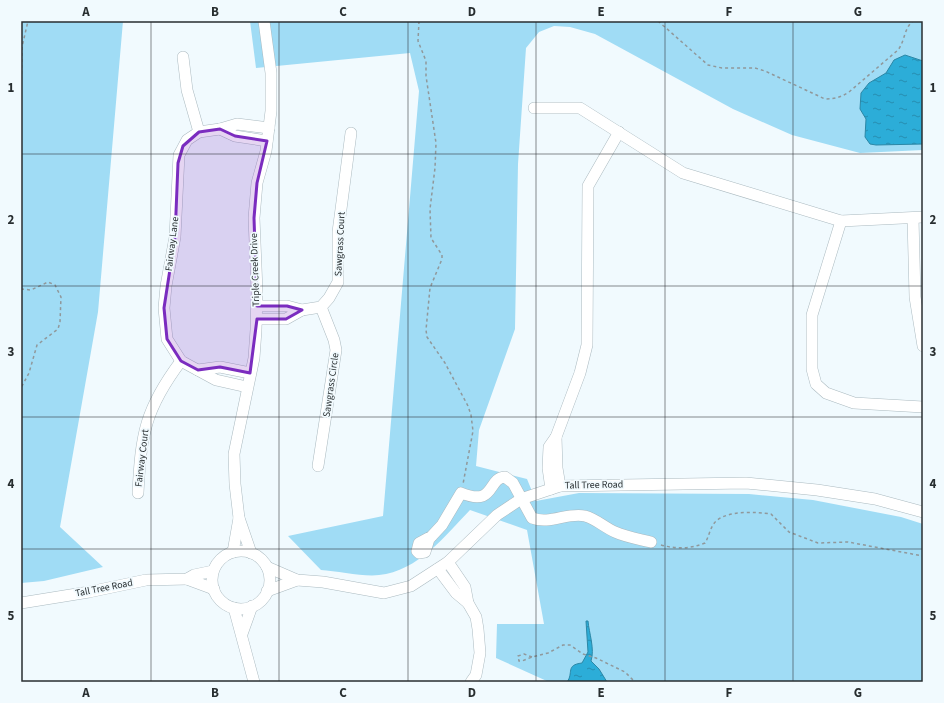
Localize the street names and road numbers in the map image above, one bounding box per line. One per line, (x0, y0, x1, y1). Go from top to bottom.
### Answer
street label: Sawgrass Court (331, 211, 349, 277)
street label: Fairway Lane (162, 216, 182, 272)
street label: Triple Creek Drive (247, 233, 263, 307)
street label: Sawgrass Circle (320, 352, 342, 418)
street label: Fairway Court (132, 428, 153, 488)
street label: Tall Tree Road (565, 477, 623, 493)
street label: Tall Tree Road (74, 576, 134, 600)

